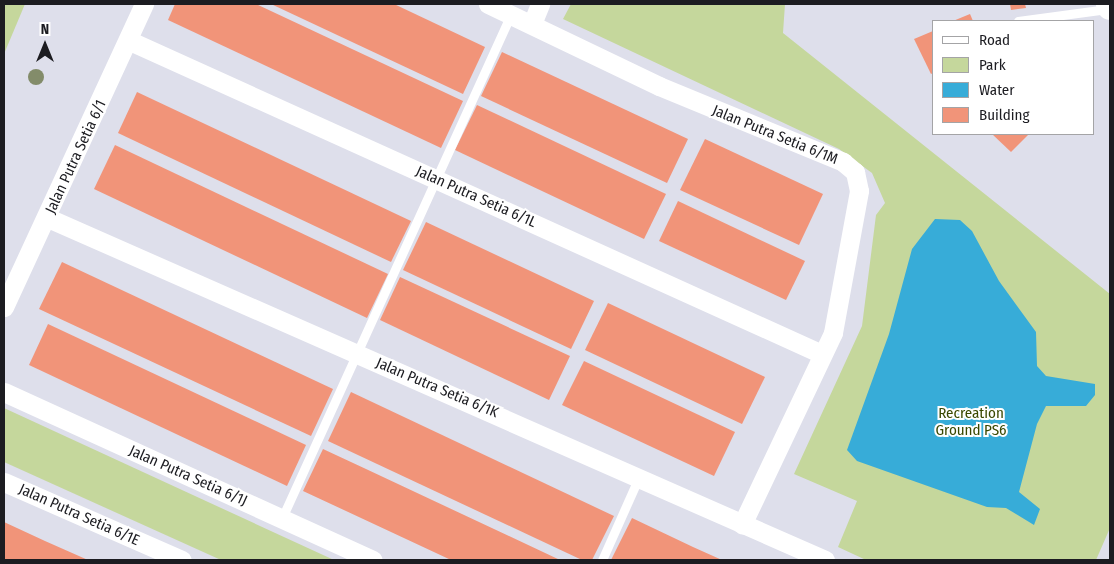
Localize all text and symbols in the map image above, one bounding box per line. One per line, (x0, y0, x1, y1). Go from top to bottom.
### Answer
north arrow (20, 20, 70, 70)
legend (932, 20, 1094, 135)
text: N (41, 21, 49, 38)
text: Road (979, 31, 1010, 49)
text: Park (979, 56, 1006, 74)
text: Water (979, 81, 1014, 99)
street label: Jalan Putra Setia 6/1 (42, 97, 110, 217)
street label: Jalan Putra Setia 6/1M (709, 102, 841, 168)
text: Building (979, 106, 1030, 124)
street label: Jalan Putra Setia 6/1L (413, 162, 539, 232)
street label: Jalan Putra Setia 6/1K (373, 354, 501, 422)
park label: Recreation Ground PS6 (935, 404, 1007, 439)
street label: Jalan Putra Setia 6/1J (126, 442, 250, 510)
street label: Jalan Putra Setia 6/1E (16, 480, 142, 550)

